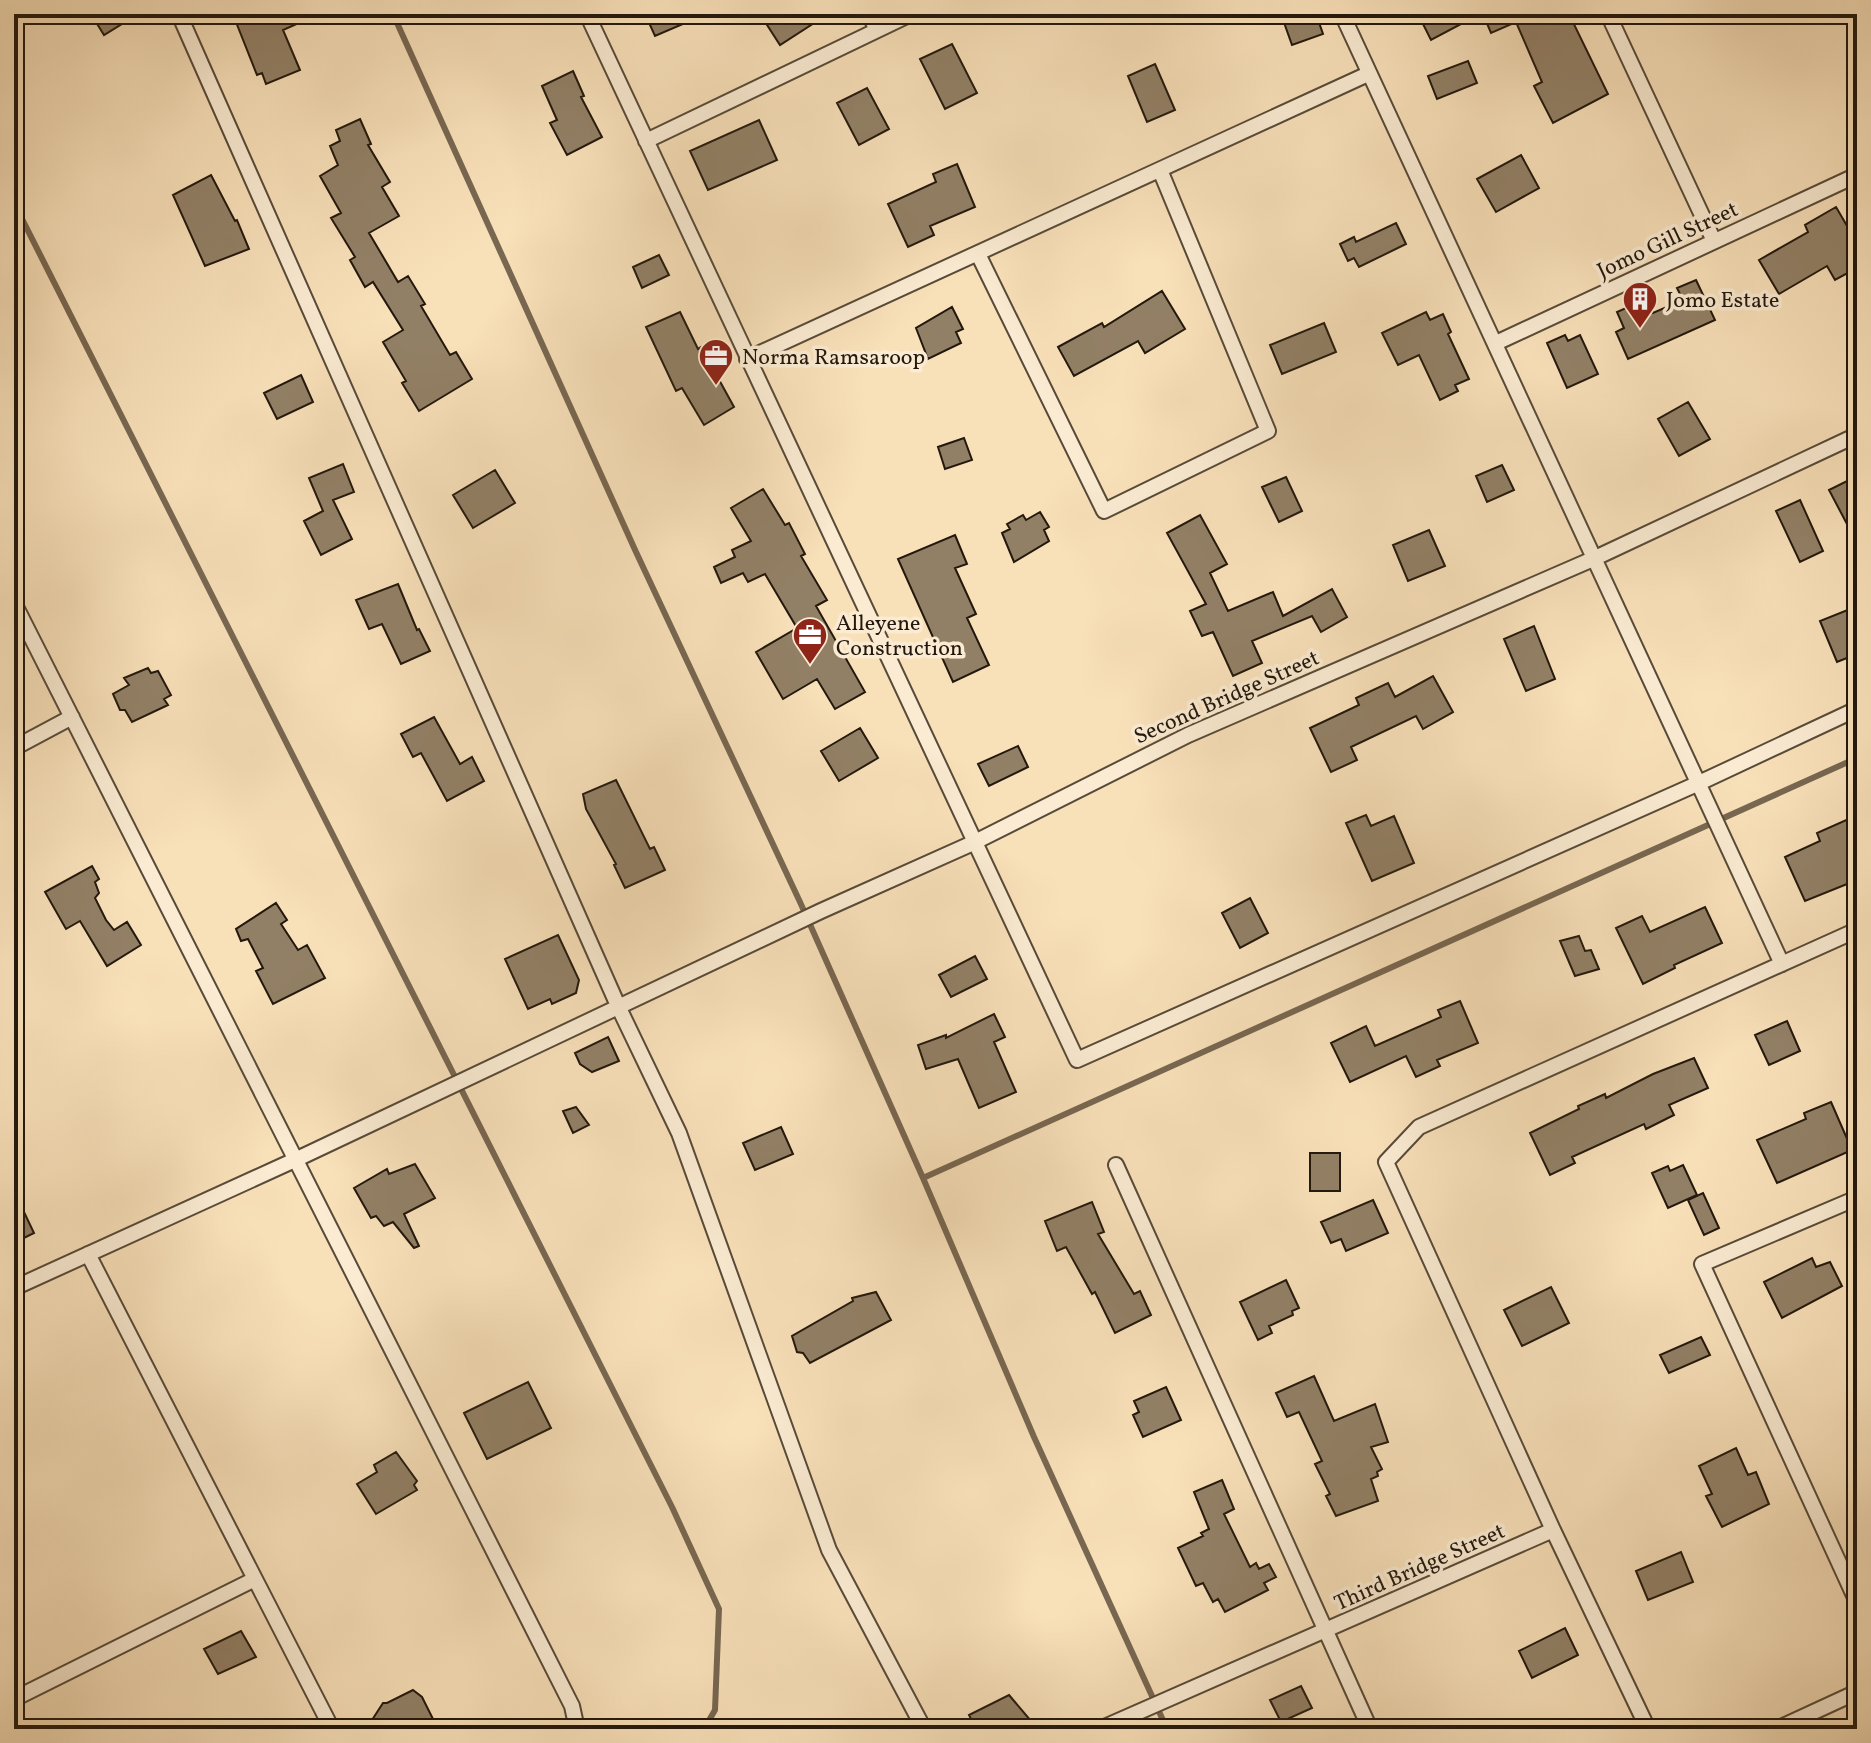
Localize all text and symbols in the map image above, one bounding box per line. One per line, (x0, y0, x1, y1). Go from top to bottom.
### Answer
street label: Jomo Gill Street (1592, 195, 1744, 288)
building icon: Jomo Estate (1621, 280, 1659, 330)
place label: Jomo Estate (1666, 286, 1779, 317)
office icon: Norma Ramsaroop (697, 337, 735, 387)
place label: Norma Ramsaroop (742, 343, 925, 374)
place label: Alleyene Construction (836, 609, 963, 665)
office icon: Alleyene Construction (791, 616, 829, 666)
street label: Second Bridge Street (1129, 643, 1325, 753)
street label: Third Bridge Street (1330, 1517, 1511, 1620)

